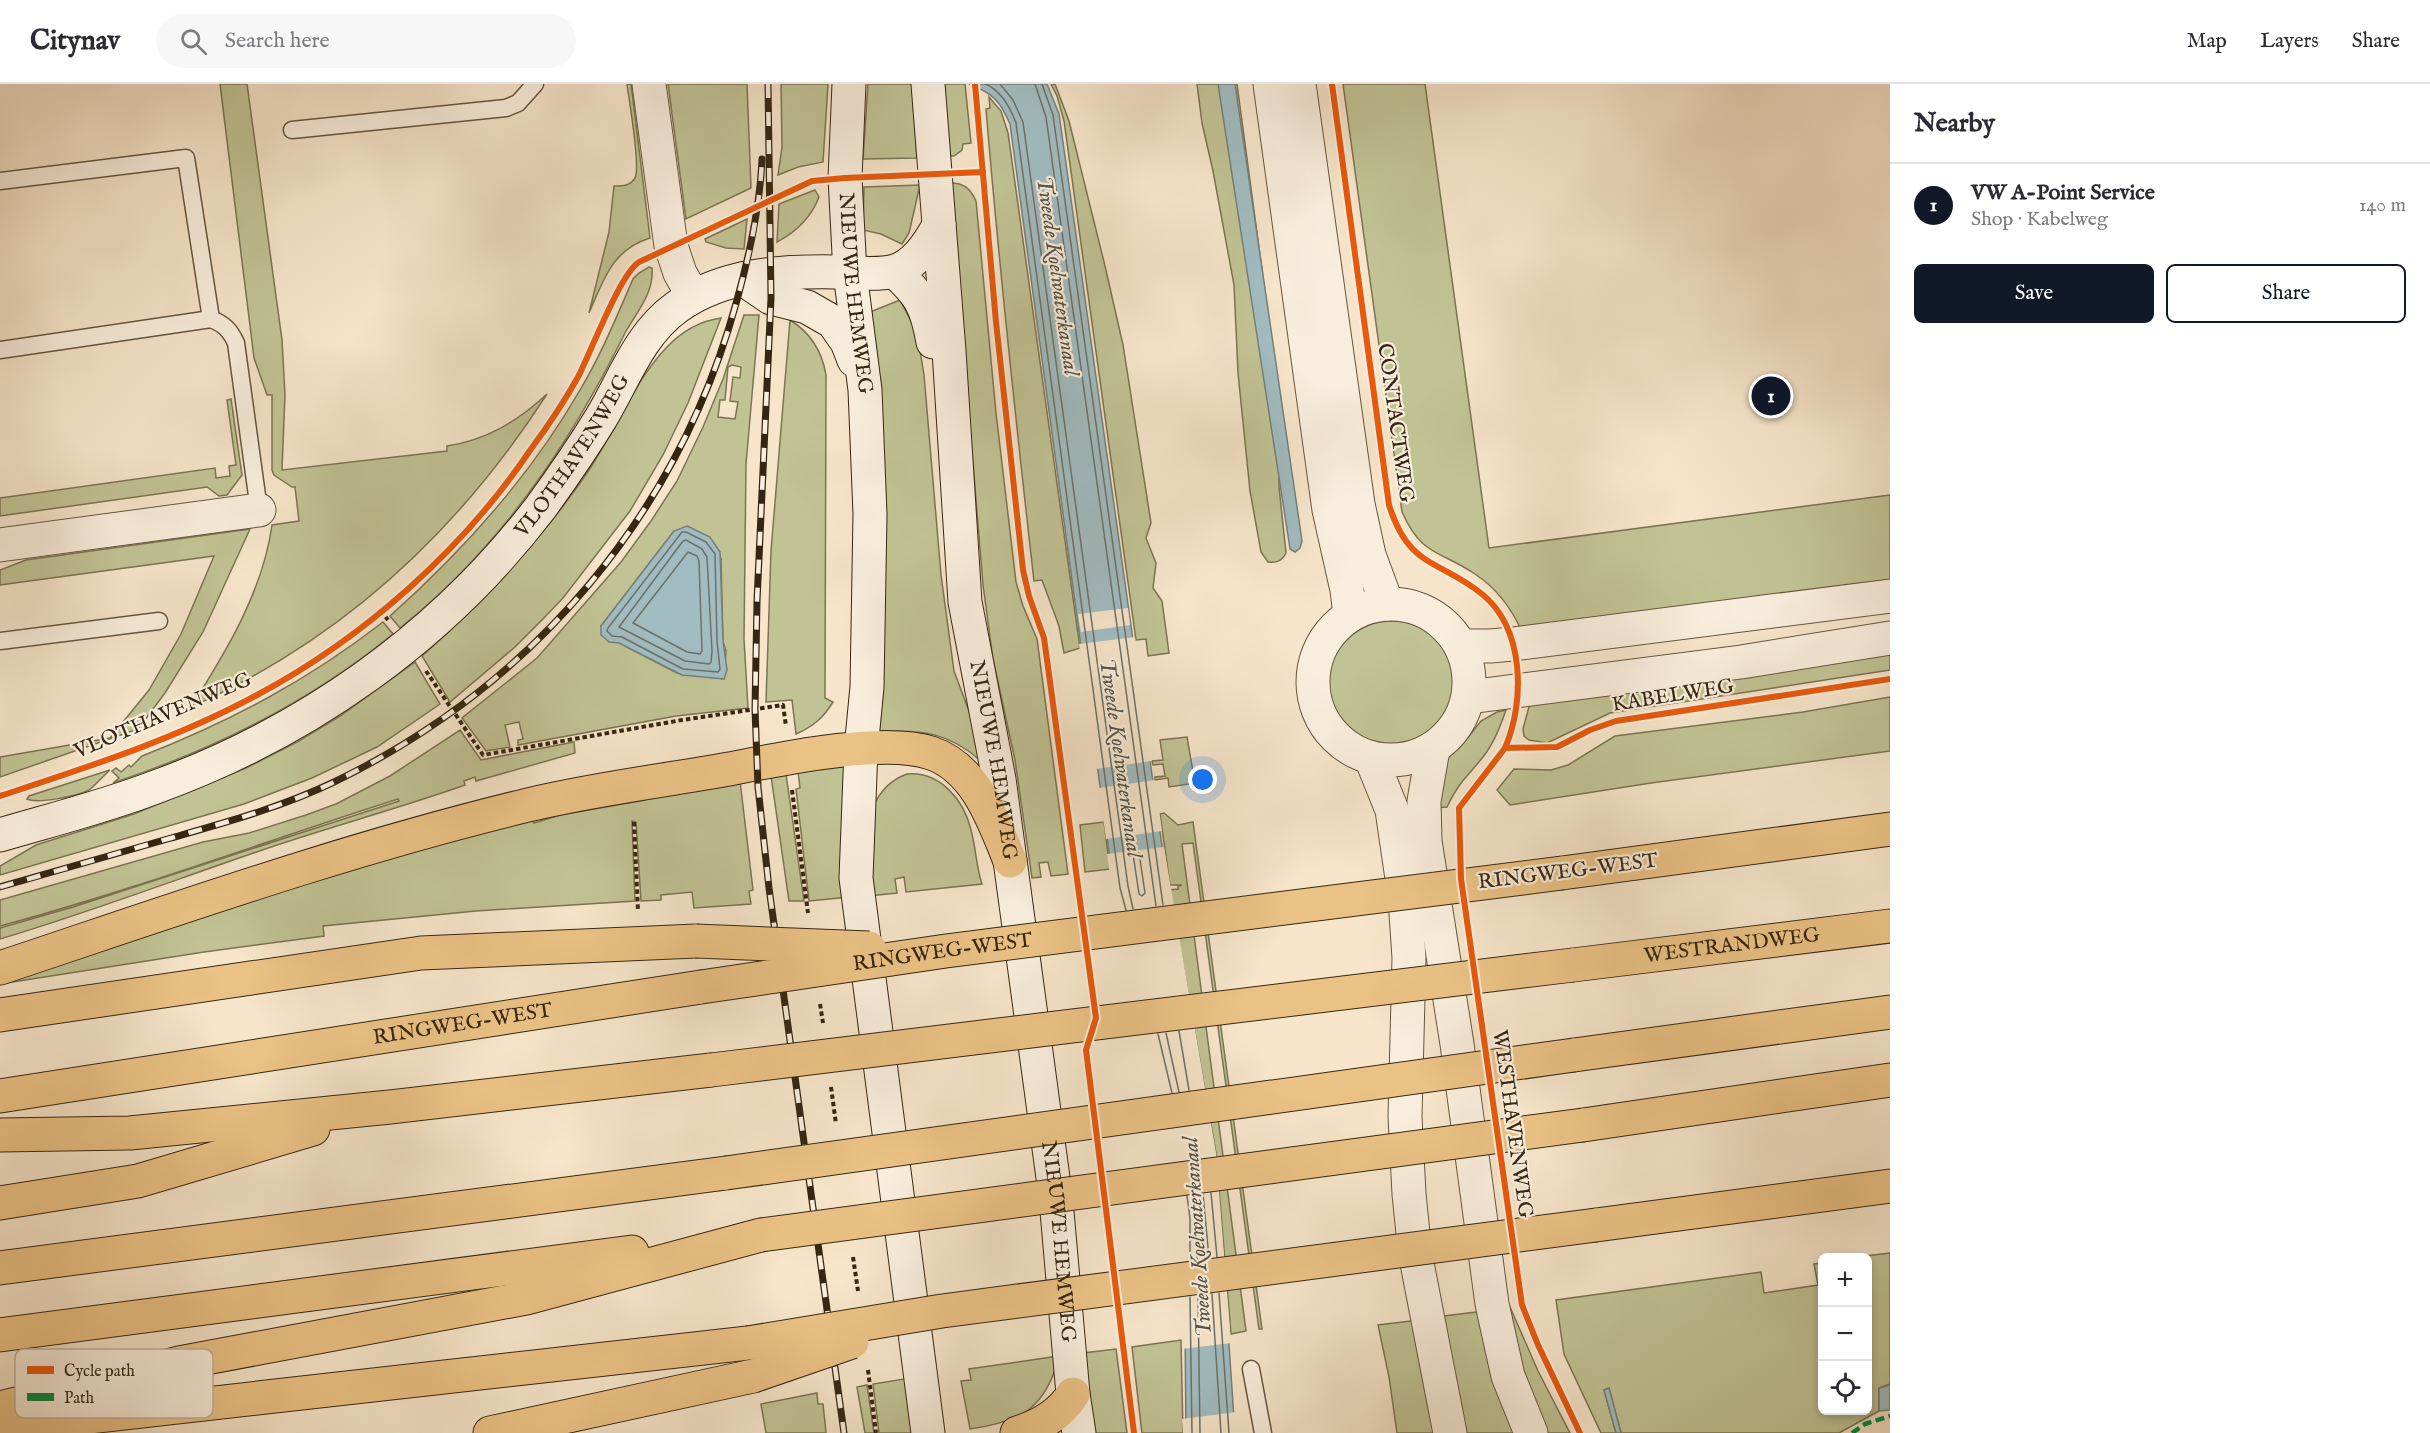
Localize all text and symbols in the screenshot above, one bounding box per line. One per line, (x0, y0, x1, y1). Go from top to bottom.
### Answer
search box (156, 14, 576, 68)
text: Citynav (30, 24, 120, 59)
icon: search (177, 25, 210, 58)
text: Search here (225, 27, 330, 55)
text: Map (2187, 28, 2227, 55)
text: Layers (2260, 28, 2319, 55)
text: Share (2352, 28, 2400, 55)
text: Nearby (1914, 107, 1995, 140)
water label: Tweede Koelwaterkanaal (1029, 175, 1085, 379)
text: VW A-Point Service (1971, 179, 2155, 207)
street label: NIEUWE HEMWEG (832, 192, 879, 396)
text: 1 (1930, 193, 1937, 218)
text: 140 m (2359, 193, 2406, 218)
text: Shop · Kabelweg (1971, 207, 2108, 232)
button: Save (1914, 264, 2154, 323)
button: Share (2166, 264, 2406, 323)
street label: CONTACTWEG (1370, 341, 1420, 505)
street label: VLOTHAVENWEG (508, 369, 636, 544)
pin: 1 (1752, 374, 1790, 418)
water label: Tweede Koelwaterkanaal (1092, 657, 1148, 861)
street label: NIEUWE HEMWEG (963, 658, 1023, 862)
street label: VLOTHAVENWEG (69, 666, 256, 766)
street label: KABELWEG (1610, 673, 1736, 719)
your location (1188, 765, 1217, 794)
street label: RINGWEG-WEST (1477, 847, 1660, 896)
street label: WESTRANDWEG (1642, 921, 1822, 970)
street label: RINGWEG-WEST (851, 927, 1035, 978)
street label: RINGWEG-WEST (371, 997, 555, 1051)
street label: WESTHAVENWEG (1485, 1028, 1539, 1220)
water label: Tweede Koelwaterkanaal (1177, 1134, 1219, 1338)
street label: NIEUWE HEMWEG (1035, 1139, 1082, 1344)
map controls (1818, 1253, 1872, 1415)
button: + (1818, 1253, 1872, 1307)
button: − (1818, 1307, 1872, 1361)
legend (15, 1349, 213, 1418)
button: locate (1818, 1361, 1872, 1415)
text: Cycle path (64, 1362, 135, 1382)
text: Path (64, 1389, 95, 1409)

